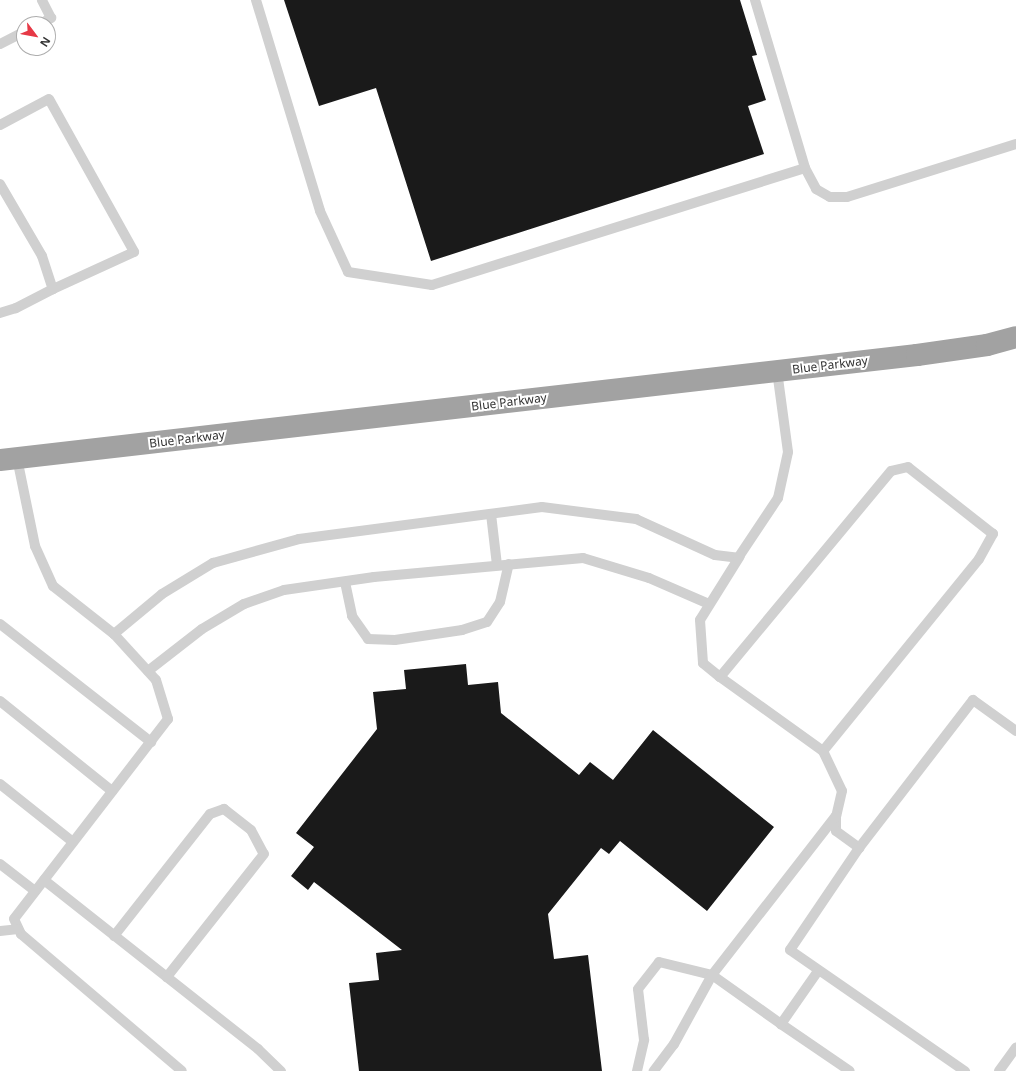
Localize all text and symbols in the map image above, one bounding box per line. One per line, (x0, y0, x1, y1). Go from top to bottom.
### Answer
north arrow (16, 16, 56, 56)
text: N (37, 34, 54, 50)
street label: Blue Parkway (791, 353, 869, 377)
street label: Blue Parkway (470, 390, 548, 414)
street label: Blue Parkway (148, 427, 226, 451)

